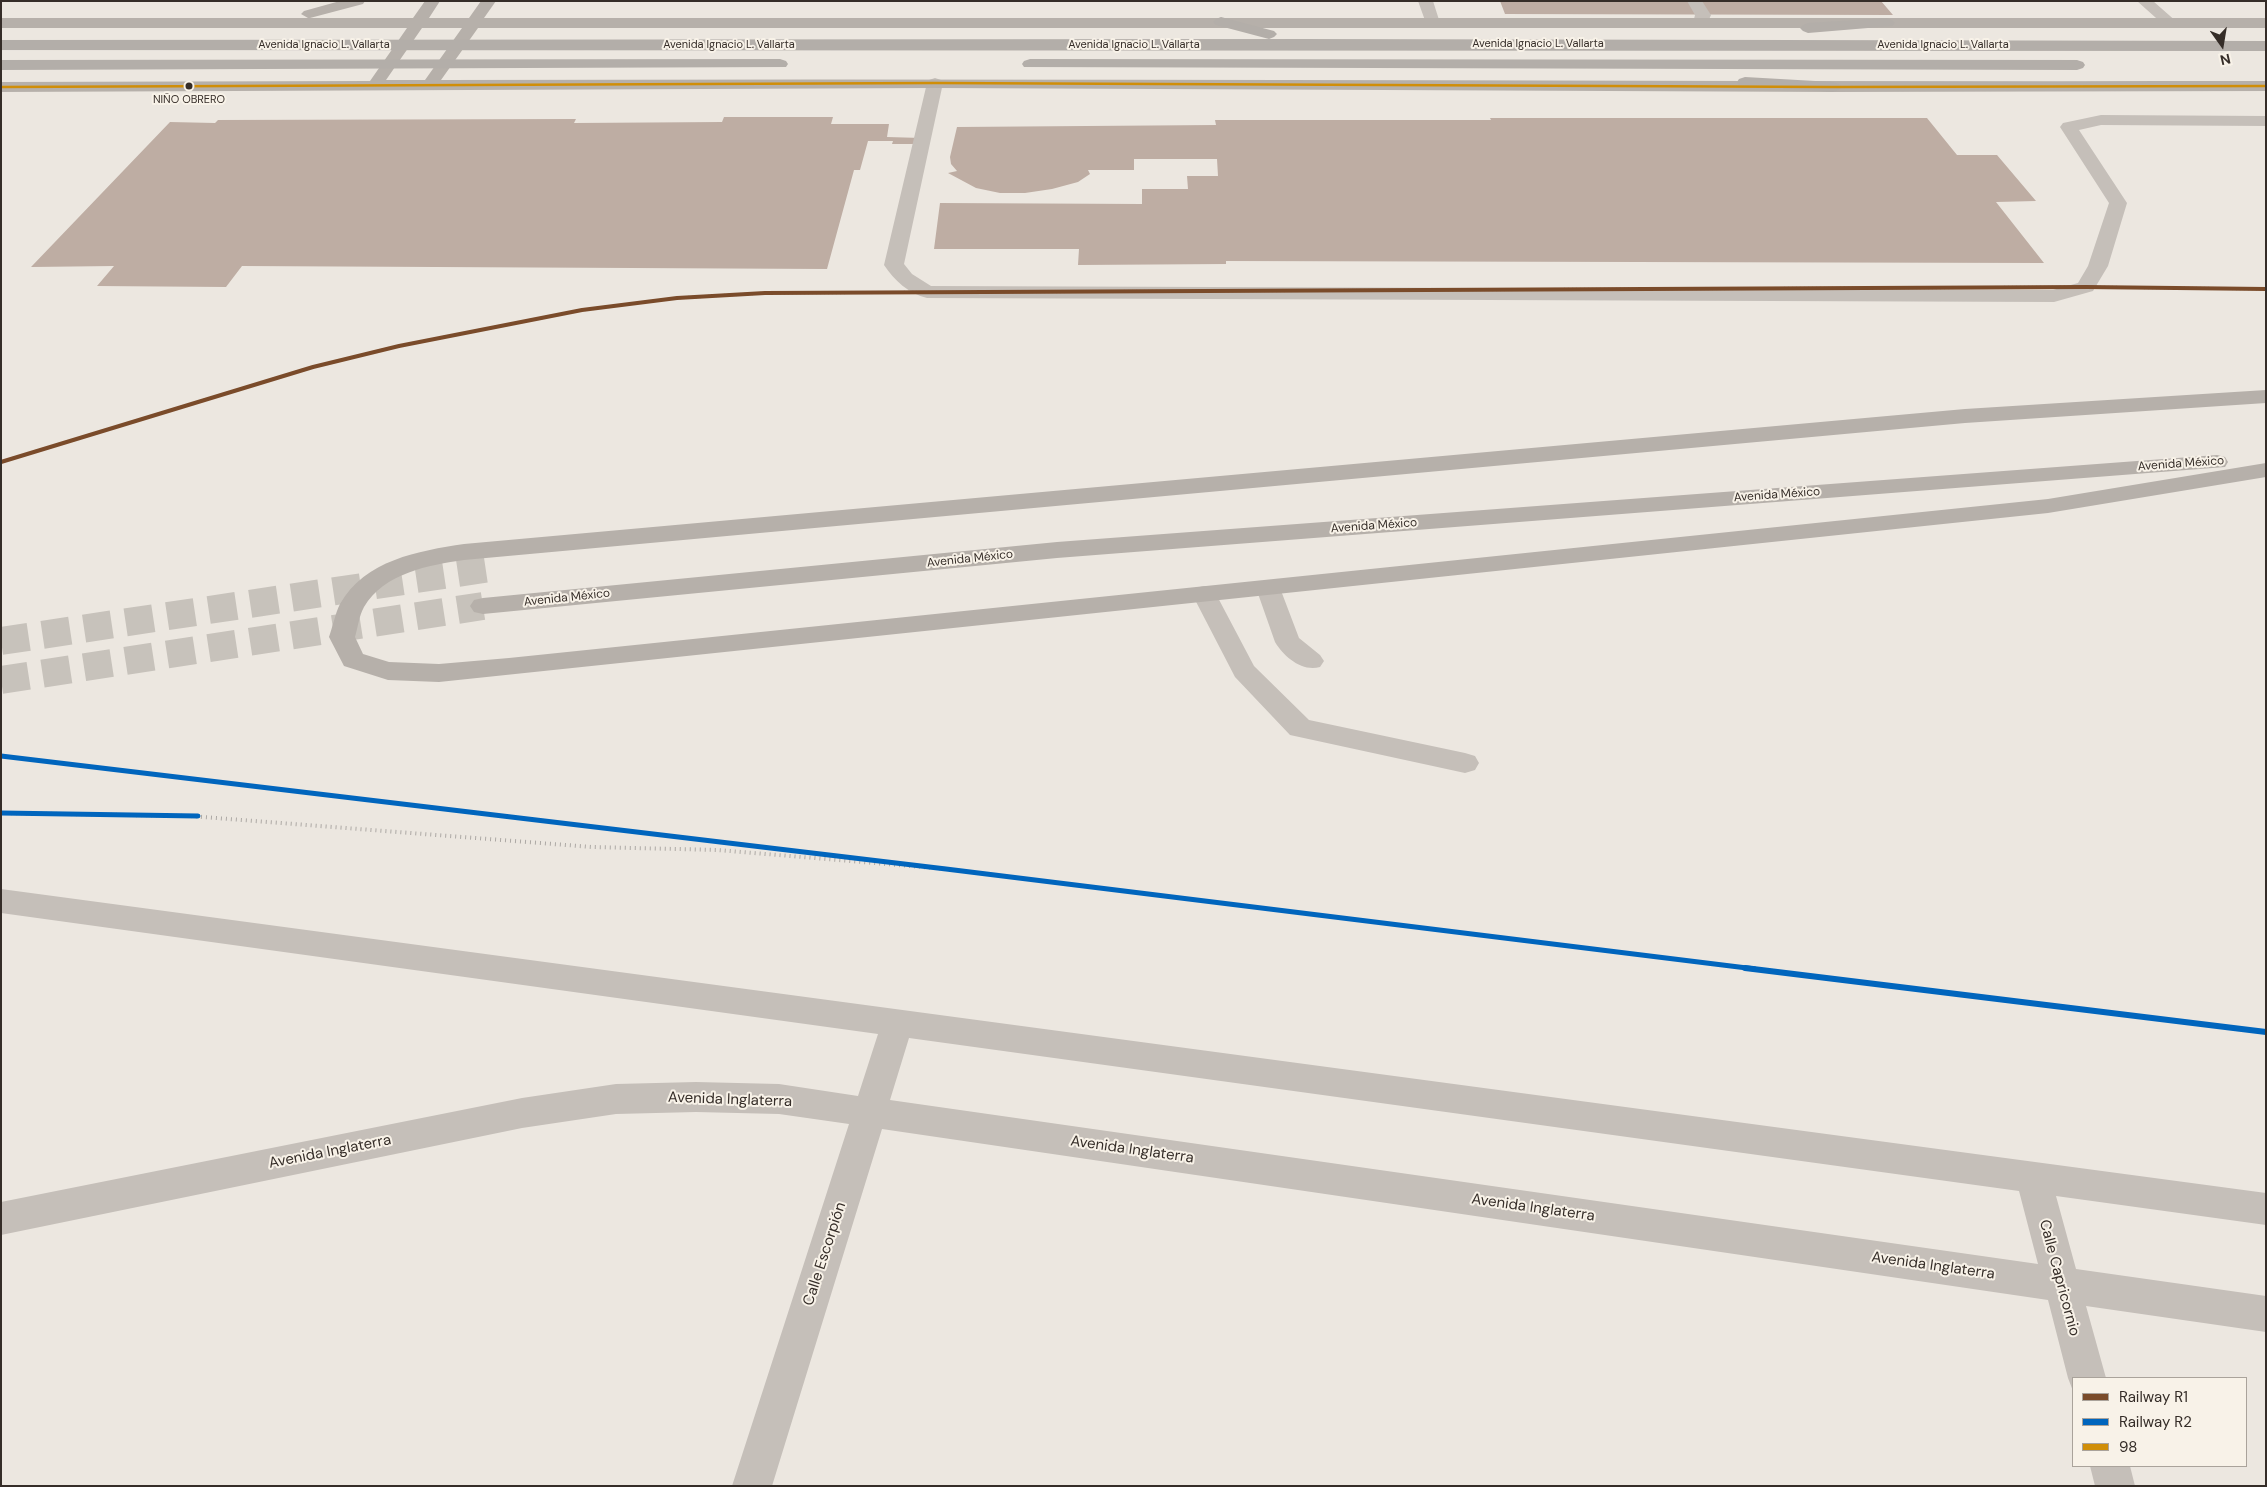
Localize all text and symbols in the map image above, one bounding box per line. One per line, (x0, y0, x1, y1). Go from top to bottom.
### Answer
north arrow (2197, 20, 2247, 70)
street label: Avenida Ignacio L. Vallarta (1472, 37, 1604, 51)
street label: Avenida Ignacio L. Vallarta (258, 38, 390, 52)
street label: Avenida Ignacio L. Vallarta (663, 38, 795, 52)
street label: Avenida Ignacio L. Vallarta (1068, 38, 1200, 52)
street label: Avenida Ignacio L. Vallarta (1877, 38, 2009, 52)
text: N (2218, 50, 2232, 70)
marker: NIÑO OBRERO (184, 81, 194, 91)
place label: NIÑO OBRERO (153, 93, 225, 107)
street label: Avenida México (2137, 454, 2225, 474)
street label: Avenida México (1733, 485, 1821, 505)
street label: Avenida México (1330, 516, 1418, 536)
street label: Avenida México (926, 547, 1014, 571)
street label: Avenida México (523, 586, 611, 610)
street label: Avenida Inglaterra (668, 1089, 792, 1111)
street label: Avenida Inglaterra (267, 1131, 393, 1173)
street label: Avenida Inglaterra (1069, 1132, 1195, 1168)
street label: Avenida Inglaterra (1470, 1190, 1596, 1226)
street label: Calle Escorpión (800, 1200, 850, 1308)
street label: Calle Capricornio (2035, 1218, 2083, 1338)
street label: Avenida Inglaterra (1870, 1248, 1996, 1284)
legend (2072, 1377, 2247, 1467)
text: Railway R1 (2119, 1387, 2188, 1407)
text: Railway R2 (2119, 1412, 2192, 1432)
text: 98 (2119, 1437, 2137, 1457)

